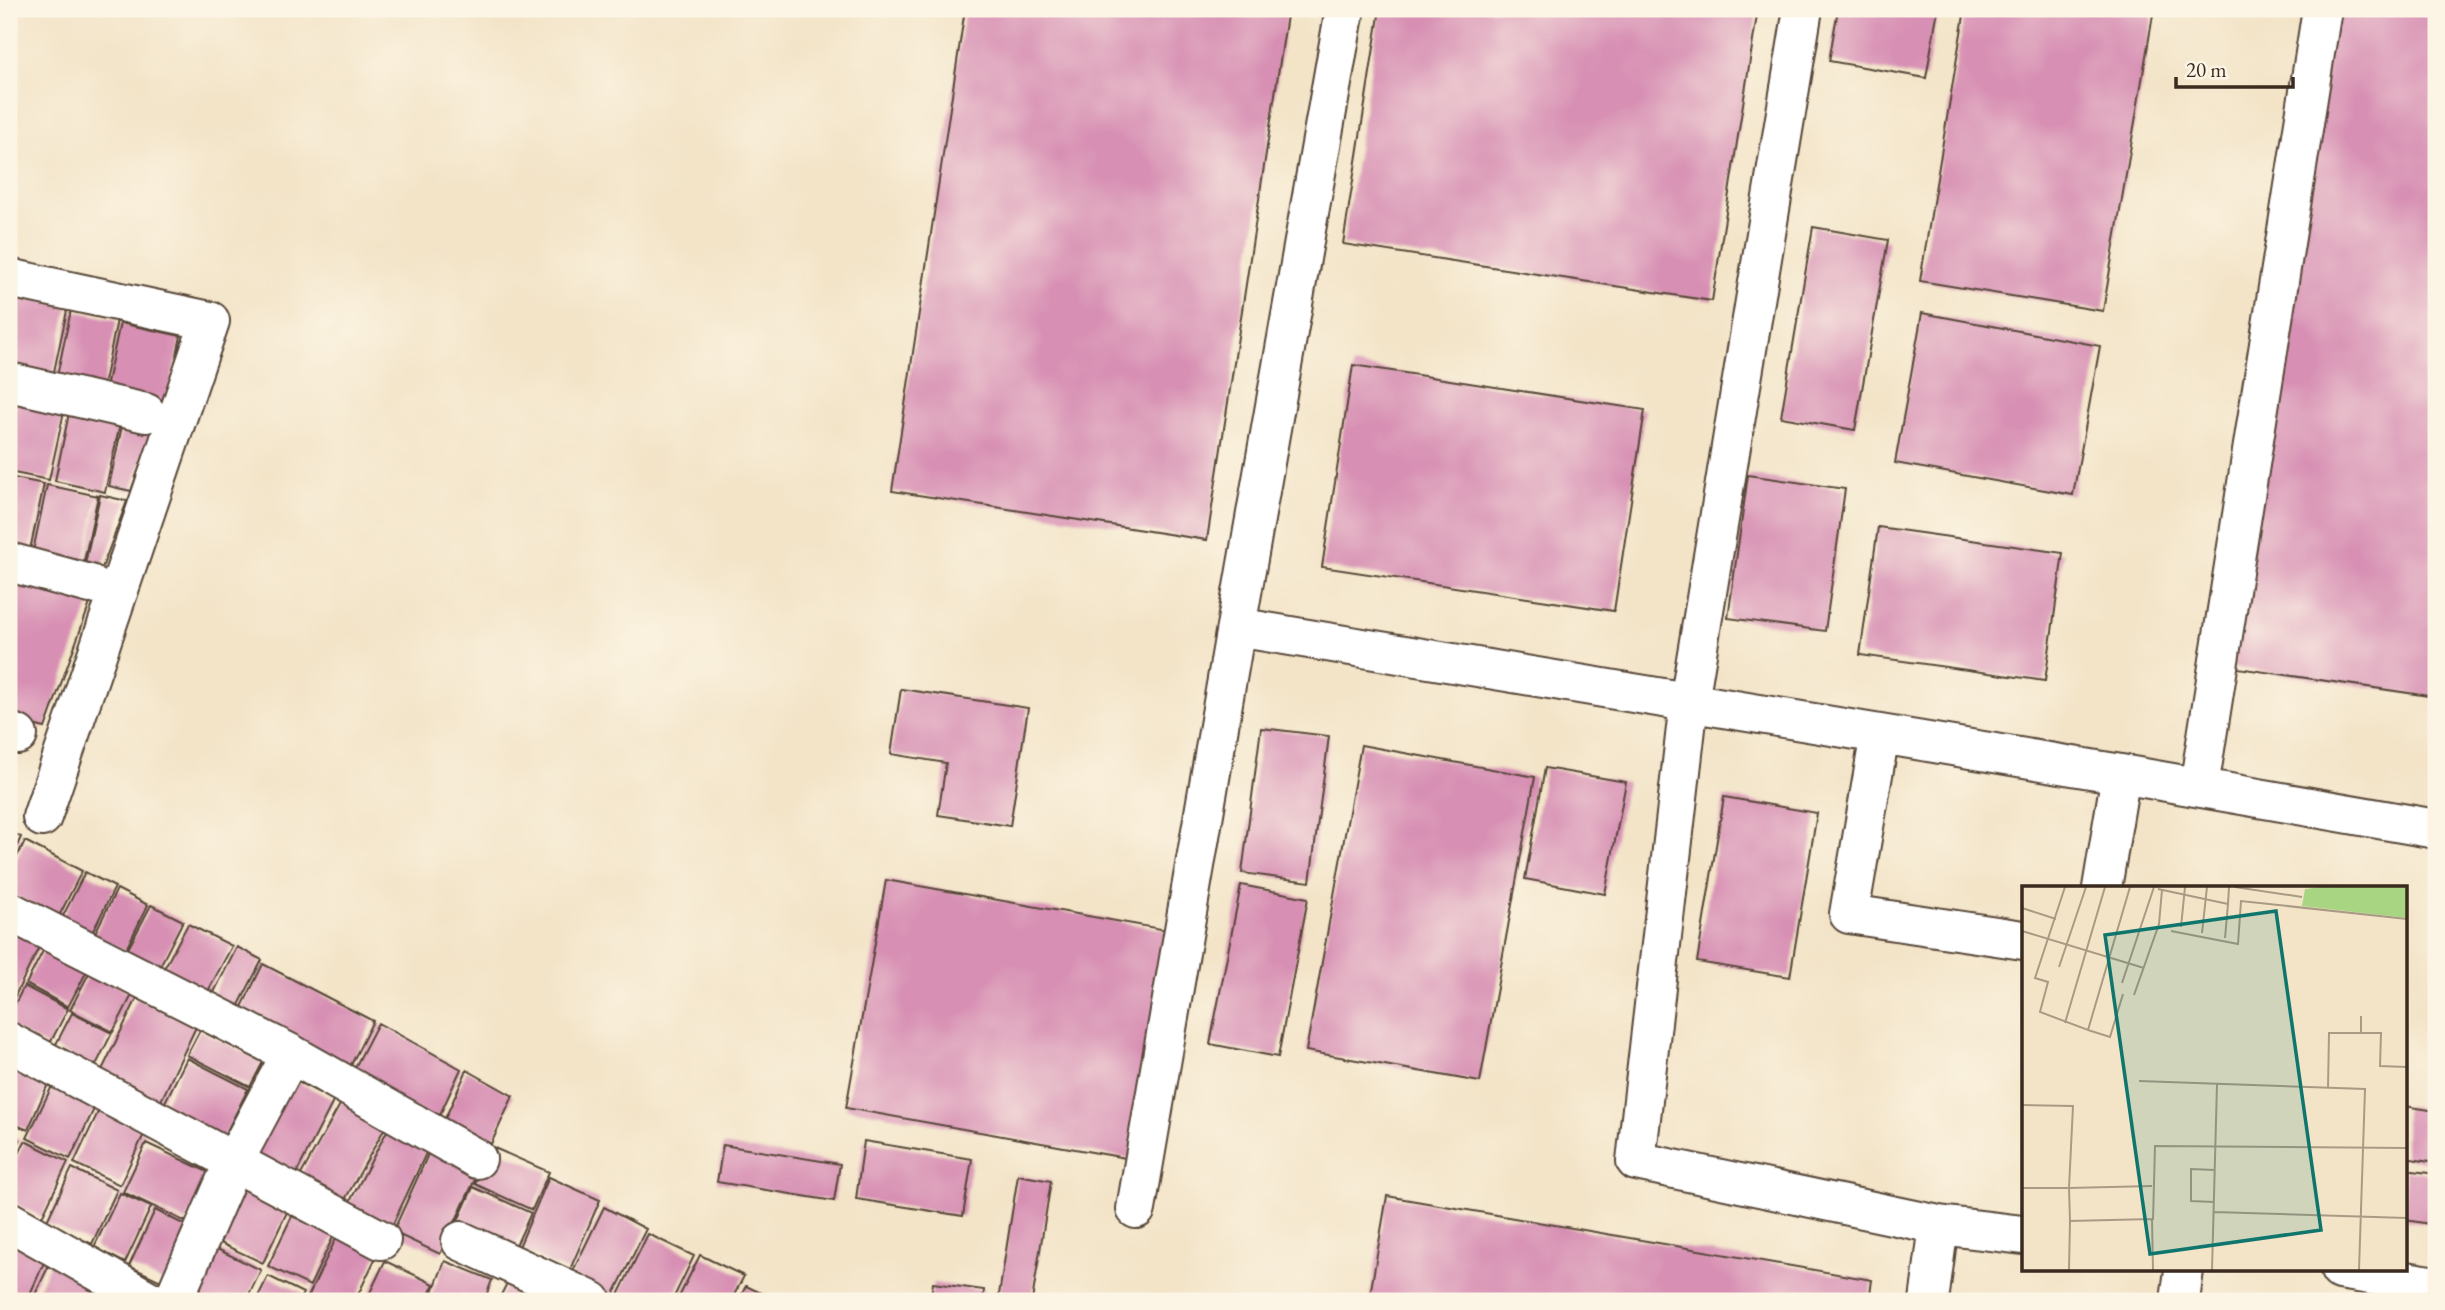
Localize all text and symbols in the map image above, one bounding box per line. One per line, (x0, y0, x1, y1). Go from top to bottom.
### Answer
scale bar (2176, 46, 2293, 90)
text: 20 m (2186, 56, 2227, 83)
inset map (2022, 886, 2406, 1272)

